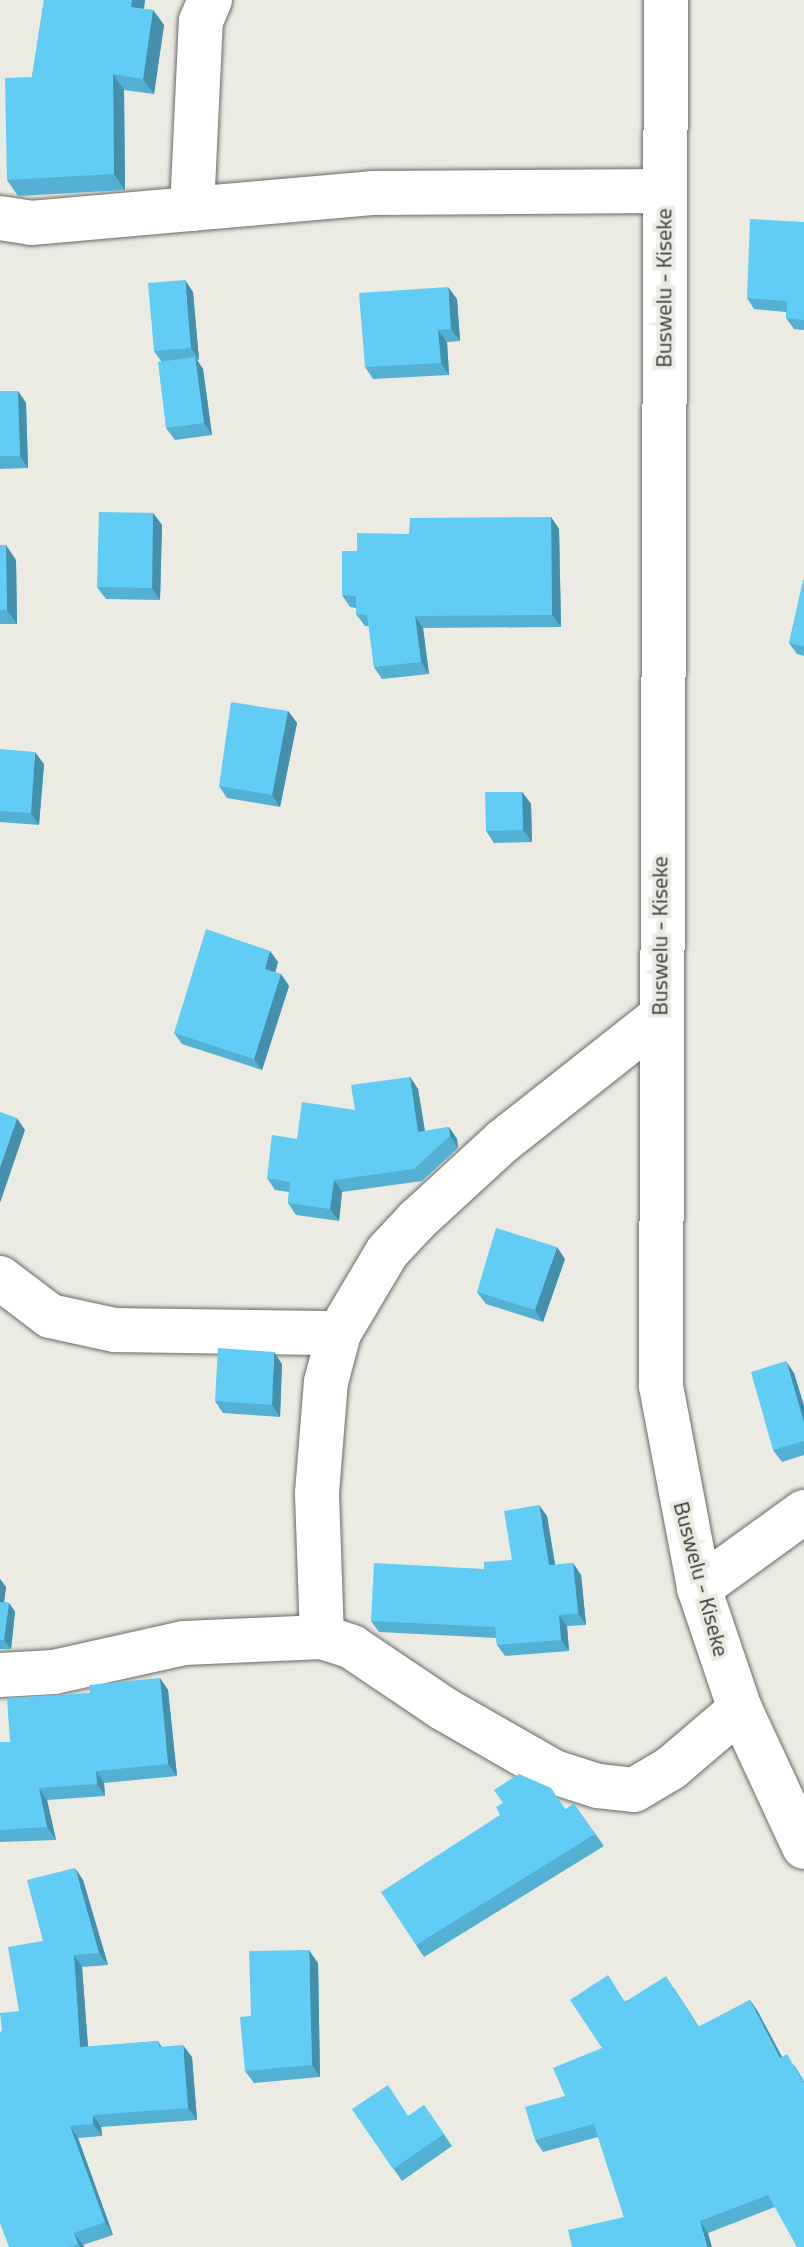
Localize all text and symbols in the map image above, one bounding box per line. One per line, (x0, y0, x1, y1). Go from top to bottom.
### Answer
street label: Buswelu - Kiseke (651, 208, 677, 368)
street label: Buswelu - Kiseke (647, 856, 673, 1016)
street label: Buswelu - Kiseke (668, 1499, 734, 1659)

